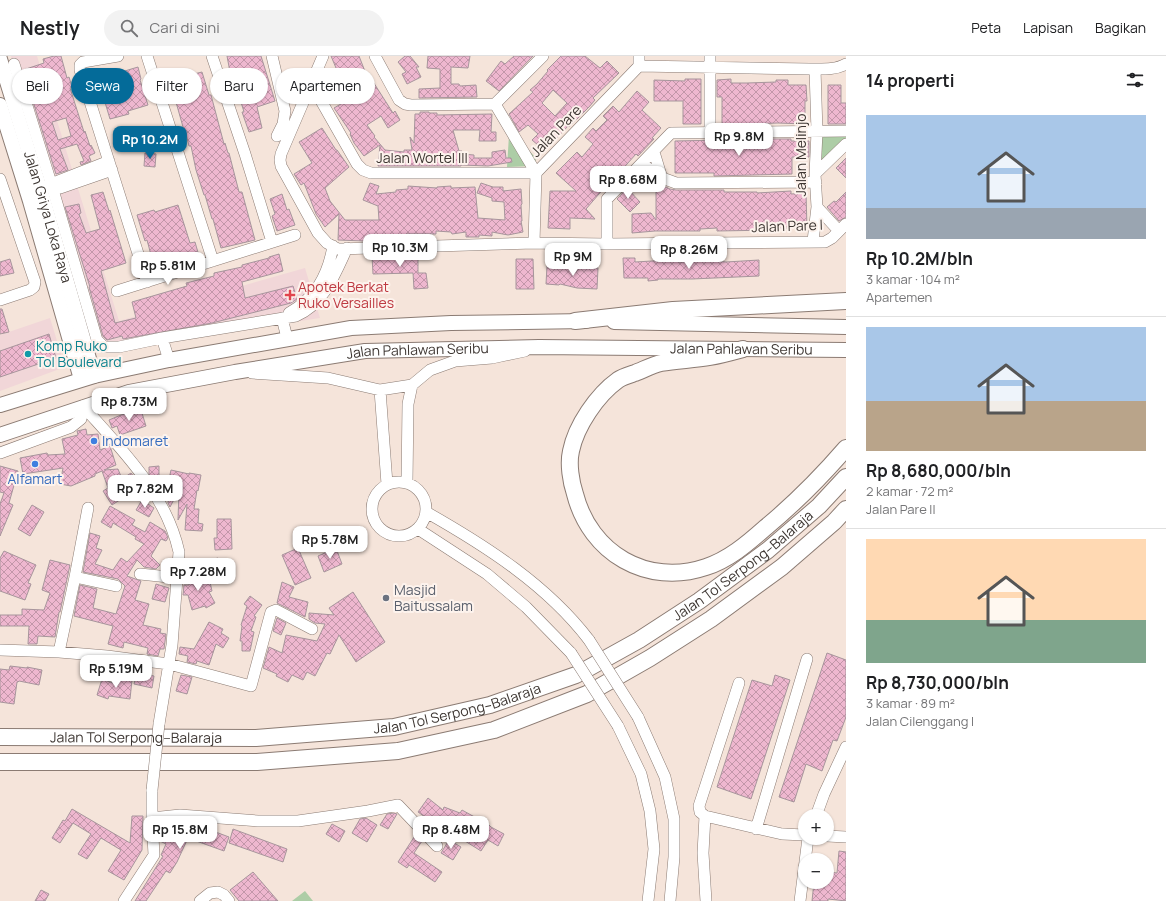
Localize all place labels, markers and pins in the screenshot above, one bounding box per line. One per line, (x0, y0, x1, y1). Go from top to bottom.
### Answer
pin: Rp 9.8M (702, 123, 776, 157)
pin: Rp 10.2M (109, 126, 191, 160)
pin: Rp 8.68M (587, 166, 669, 200)
pin: Rp 10.3M (359, 234, 441, 268)
pin: Rp 8.26M (648, 236, 730, 270)
pin: Rp 9M (545, 243, 601, 277)
pin: Rp 5.81M (127, 252, 209, 286)
place label: Apotek Berkat Ruko Versailles (298, 277, 394, 312)
marker: Apotek Berkat Ruko Versailles (285, 290, 295, 300)
place label: Komp Ruko Tol Boulevard (36, 336, 122, 371)
marker: Komp Ruko Tol Boulevard (23, 349, 33, 359)
pin: Rp 8.73M (88, 388, 170, 422)
place label: Indomaret (102, 431, 169, 450)
marker: Indomaret (89, 436, 99, 446)
marker: Alfamart (30, 459, 40, 469)
place label: Alfamart (8, 469, 63, 488)
pin: Rp 7.82M (104, 475, 186, 509)
pin: Rp 5.78M (289, 526, 371, 560)
pin: Rp 7.28M (157, 558, 239, 592)
place label: Masjid Baitussalam (394, 580, 473, 615)
marker: Masjid Baitussalam (381, 593, 391, 603)
pin: Rp 5.19M (75, 655, 157, 689)
pin: Rp 15.8M (139, 816, 221, 850)
pin: Rp 8.48M (410, 816, 492, 850)

